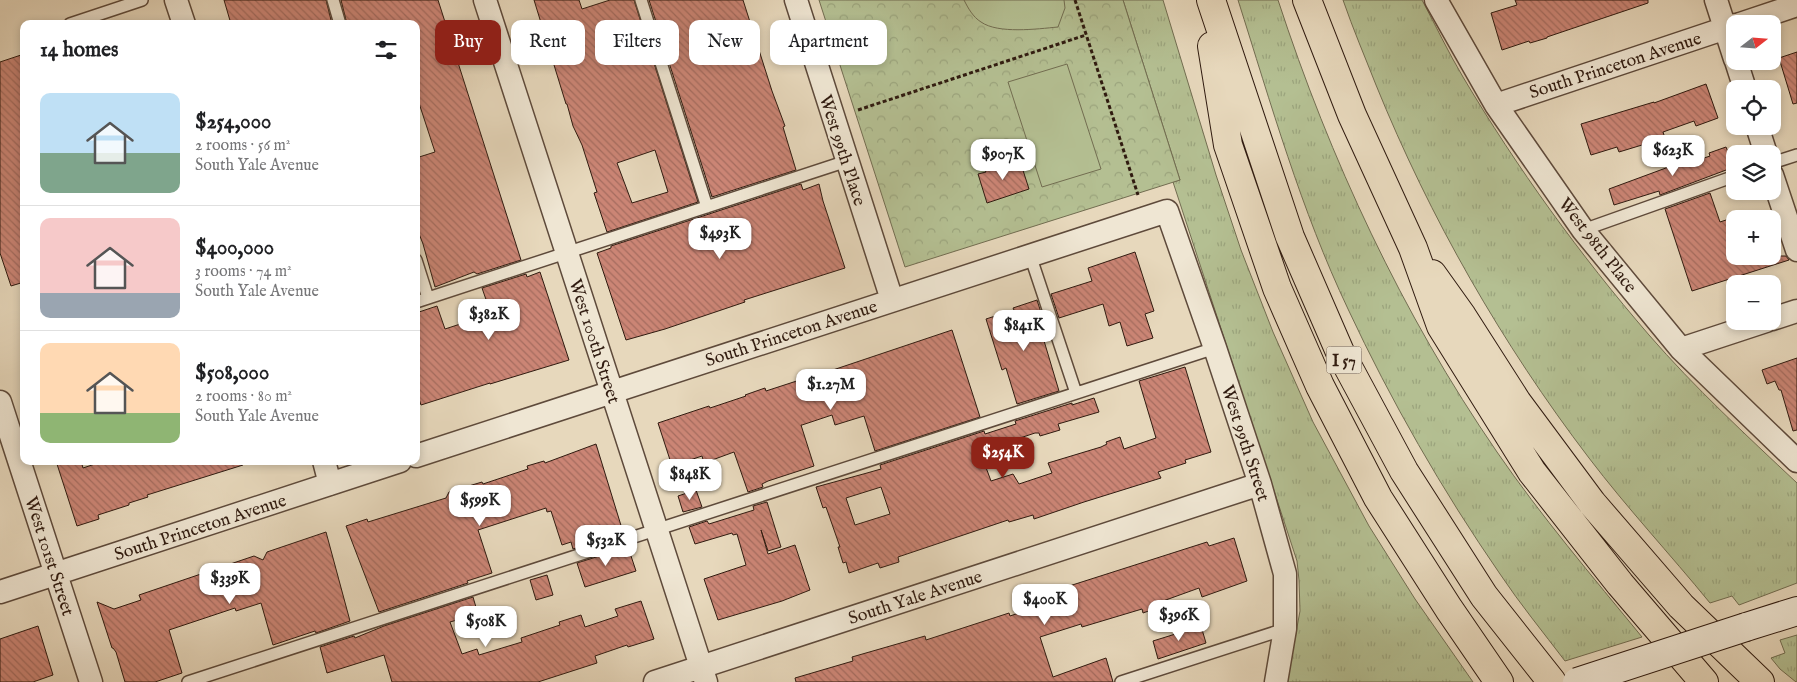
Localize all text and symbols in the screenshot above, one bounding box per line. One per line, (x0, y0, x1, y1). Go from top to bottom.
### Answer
north arrow (1726, 15, 1781, 70)
map controls (1726, 15, 1781, 330)
chip: Buy (435, 20, 501, 65)
chip: Rent (511, 20, 585, 65)
chip: Filters (595, 20, 679, 65)
chip: New (689, 20, 760, 65)
chip: Apartment (770, 20, 887, 65)
street label: South Princeton Avenue (1527, 28, 1704, 105)
icon: filters (372, 36, 400, 64)
text: 14 homes (40, 37, 118, 64)
button: locate (1726, 80, 1781, 135)
street label: West 99th Place (813, 92, 870, 209)
text: $254,000 (195, 109, 271, 136)
icon: home (80, 113, 140, 173)
pin: $623K (1638, 134, 1708, 177)
text: 2 rooms · 56 m² (195, 136, 290, 156)
pin: $907K (968, 138, 1038, 181)
text: $623K (1653, 141, 1693, 161)
text: $907K (982, 145, 1024, 165)
button: layers (1726, 145, 1781, 200)
text: South Yale Avenue (195, 156, 319, 176)
street label: West 98th Place (1552, 194, 1641, 298)
button: + (1726, 210, 1781, 265)
pin: $493K (685, 218, 755, 260)
text: $493K (699, 224, 741, 244)
text: $400,000 (195, 235, 274, 262)
icon: home (80, 238, 140, 298)
text: 3 rooms · 74 m² (195, 262, 292, 282)
button: − (1726, 275, 1781, 330)
street label: West 100th Street (563, 276, 625, 407)
text: South Yale Avenue (195, 282, 319, 302)
street label: South Princeton Avenue (703, 296, 880, 373)
pin: $382K (454, 298, 524, 341)
text: $382K (469, 305, 509, 325)
pin: $841K (989, 310, 1059, 352)
text: $841K (1004, 316, 1044, 336)
road number: I 57 (1326, 346, 1362, 374)
text: $508,000 (195, 360, 269, 387)
icon: home (80, 363, 140, 423)
pin: $1.27M (790, 368, 872, 411)
text: $1.27M (807, 375, 855, 395)
street label: West 99th Street (1215, 382, 1274, 505)
text: 2 rooms · 80 m² (195, 387, 292, 407)
text: South Yale Avenue (195, 407, 319, 427)
pin: $254K (968, 436, 1038, 479)
text: $254K (982, 443, 1024, 463)
pin: $848K (655, 458, 725, 501)
text: $848K (670, 465, 710, 485)
pin: $599K (445, 484, 515, 527)
street label: South Princeton Avenue (112, 490, 289, 567)
text: $599K (460, 491, 500, 511)
street label: West 101st Street (18, 494, 79, 619)
pin: $532K (571, 524, 641, 567)
text: $532K (586, 531, 626, 551)
pin: $339K (195, 562, 265, 605)
street label: South Yale Avenue (846, 566, 985, 631)
text: $339K (210, 569, 250, 589)
pin: $400K (1010, 584, 1080, 626)
text: $400K (1023, 590, 1067, 610)
pin: $396K (1144, 600, 1214, 642)
pin: $508K (451, 606, 521, 648)
text: $396K (1159, 606, 1199, 626)
text: $508K (466, 612, 506, 632)

